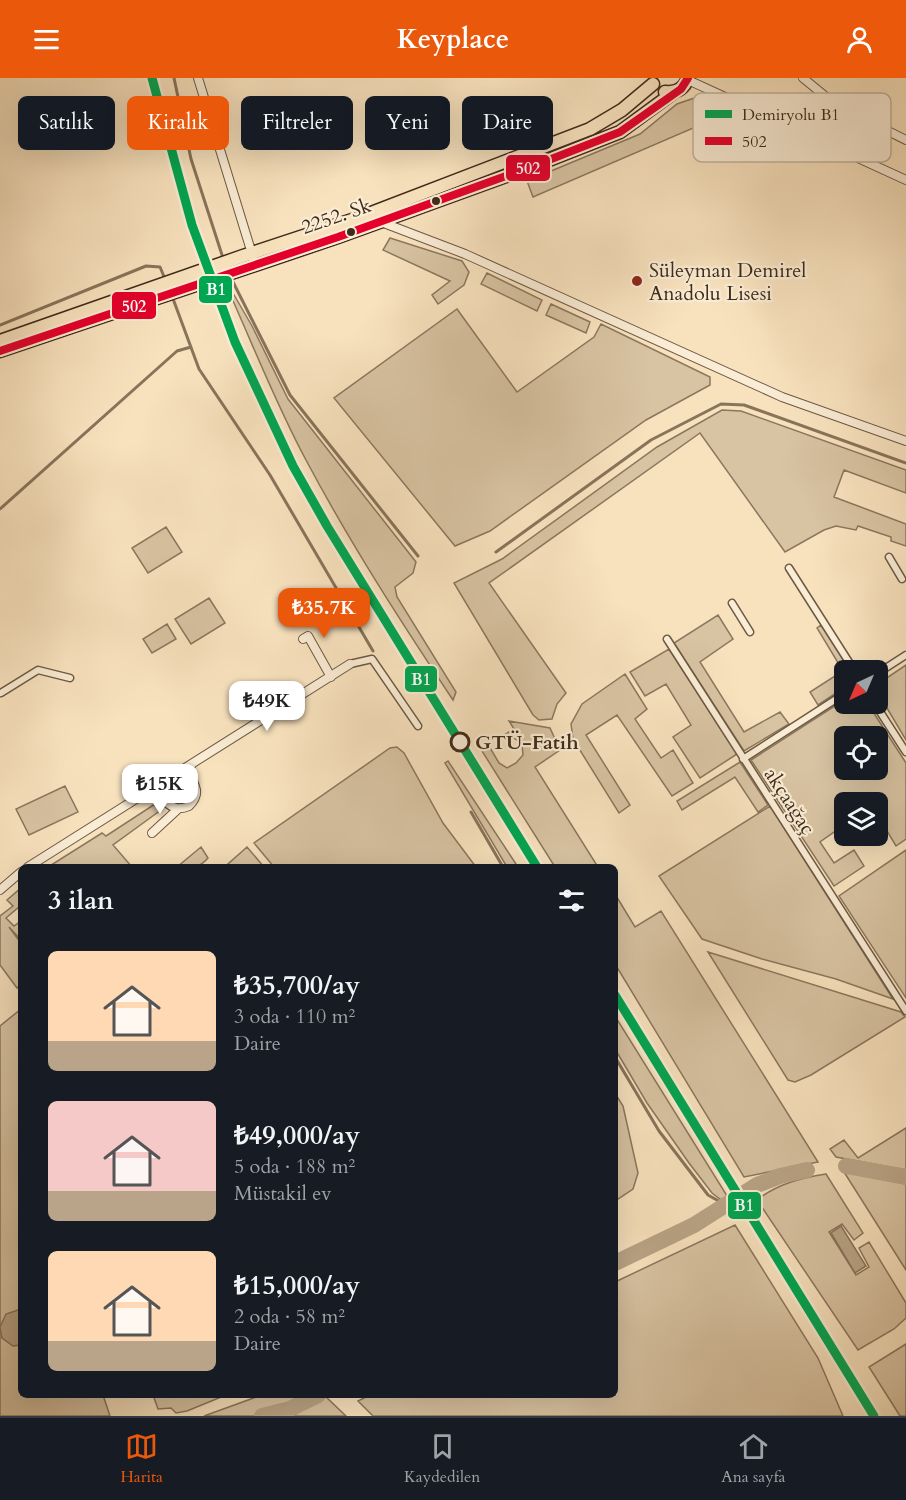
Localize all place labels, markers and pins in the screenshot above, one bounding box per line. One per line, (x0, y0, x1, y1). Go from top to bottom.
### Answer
unlabelled marker (430, 195, 442, 207)
unlabelled marker (345, 226, 357, 238)
place label: Süleyman Demirel Anadolu Lisesi (649, 257, 806, 307)
marker: Süleyman Demirel Anadolu Lisesi (630, 274, 644, 288)
pin: ₺35.7K (275, 588, 373, 639)
pin: ₺49K (231, 681, 303, 732)
place label: GTÜ-Fatih (475, 729, 579, 756)
marker: GTÜ-Fatih (450, 732, 470, 752)
pin: ₺15K (124, 764, 196, 815)

